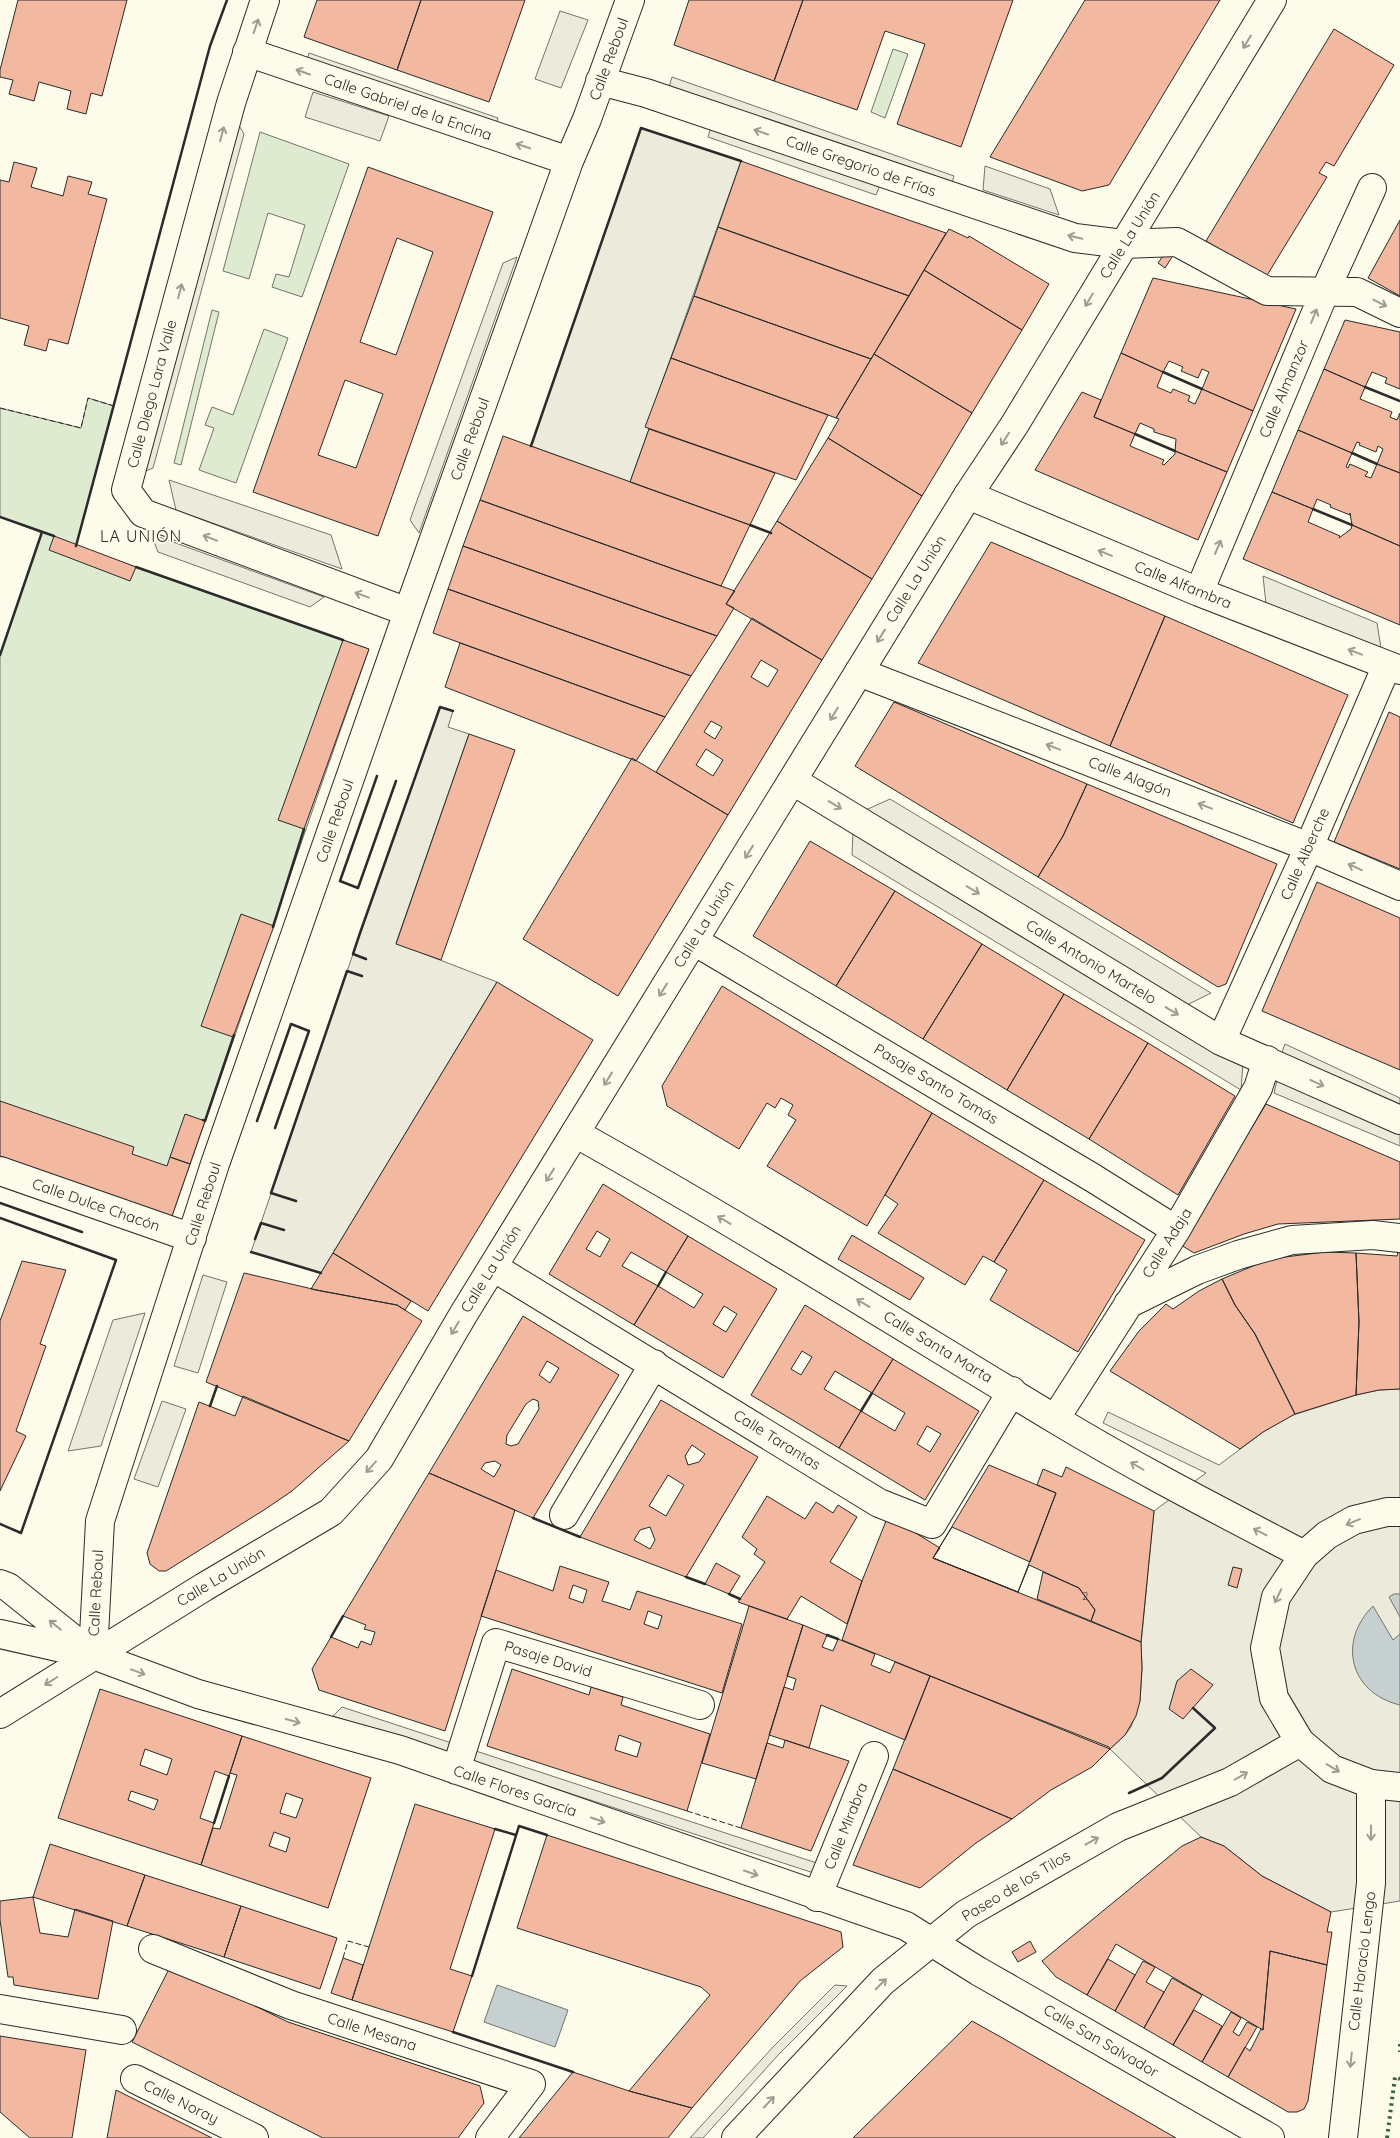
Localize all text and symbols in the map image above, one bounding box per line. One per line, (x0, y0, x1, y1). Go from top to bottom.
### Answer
street label: Calle Reboul (585, 15, 632, 103)
one-way arrow (252, 19, 261, 34)
one-way arrow (1241, 34, 1251, 48)
one-way arrow (296, 67, 311, 76)
street label: Calle Gabriel de la Encina (322, 69, 495, 144)
one-way arrow (218, 126, 228, 142)
one-way arrow (753, 127, 769, 136)
street label: Calle Gregorio de Frías (783, 131, 939, 200)
one-way arrow (516, 141, 531, 150)
street label: Calle La Unión (1095, 187, 1164, 282)
one-way arrow (1067, 232, 1083, 241)
one-way arrow (176, 283, 185, 299)
one-way arrow (1084, 293, 1094, 307)
one-way arrow (1372, 299, 1387, 308)
one-way arrow (1311, 309, 1320, 324)
street label: Calle Diego Lara Valle (123, 318, 180, 470)
street label: Calle Almanzor (1254, 337, 1313, 441)
street label: Calle Reboul (446, 395, 493, 483)
one-way arrow (1000, 432, 1010, 446)
district label: LA UNIÓN (100, 526, 182, 546)
street label: Calle La Unión (881, 531, 950, 626)
one-way arrow (202, 533, 218, 542)
one-way arrow (1213, 540, 1223, 555)
one-way arrow (1098, 548, 1113, 558)
street label: Calle Alfambra (1132, 556, 1235, 613)
one-way arrow (355, 590, 370, 599)
one-way arrow (876, 628, 886, 642)
one-way arrow (1348, 647, 1363, 656)
one-way arrow (828, 706, 838, 720)
one-way arrow (1046, 741, 1061, 750)
street label: Calle Alagón (1086, 752, 1174, 801)
street label: Calle Reboul (311, 777, 358, 865)
one-way arrow (827, 801, 841, 811)
one-way arrow (1198, 801, 1213, 810)
street label: Calle Alberche (1276, 805, 1333, 903)
one-way arrow (743, 845, 753, 859)
one-way arrow (1348, 861, 1363, 871)
street label: Calle La Unión (669, 876, 738, 971)
one-way arrow (966, 886, 980, 896)
street label: Calle Antonio Martelo (1023, 915, 1160, 1008)
one-way arrow (658, 983, 668, 997)
one-way arrow (1164, 1007, 1178, 1017)
street label: Pasaje Santo Tomás (871, 1039, 1002, 1128)
one-way arrow (603, 1072, 613, 1086)
one-way arrow (1309, 1078, 1324, 1088)
street label: Calle Reboul (180, 1160, 225, 1248)
one-way arrow (544, 1167, 554, 1181)
street label: Calle Dulce Chacón (30, 1174, 163, 1235)
street label: Calle Adaja (1138, 1204, 1196, 1281)
one-way arrow (717, 1214, 731, 1224)
street label: Calle La Unión (456, 1221, 525, 1316)
one-way arrow (857, 1297, 871, 1307)
street label: Calle Santa Marta (880, 1306, 996, 1387)
one-way arrow (450, 1320, 460, 1335)
street label: Calle Tarantas (730, 1405, 824, 1474)
one-way arrow (365, 1460, 377, 1473)
one-way arrow (1131, 1460, 1145, 1470)
one-way arrow (1346, 1518, 1361, 1528)
one-way arrow (1253, 1527, 1268, 1537)
street label: Calle La Unión (173, 1543, 268, 1610)
street label: Calle Reboul (84, 1549, 107, 1637)
house number: 2 (1082, 1588, 1089, 1603)
one-way arrow (1273, 1588, 1283, 1603)
one-way arrow (49, 1619, 62, 1630)
street label: Pasaje David (502, 1636, 594, 1681)
one-way arrow (130, 1668, 146, 1677)
one-way arrow (45, 1676, 59, 1686)
one-way arrow (285, 1717, 301, 1727)
street label: Calle Flores García (451, 1760, 579, 1821)
one-way arrow (1326, 1762, 1340, 1773)
one-way arrow (1233, 1770, 1247, 1780)
street label: Calle Mirabra (819, 1779, 872, 1872)
one-way arrow (589, 1815, 605, 1825)
one-way arrow (1366, 1824, 1376, 1841)
one-way arrow (1085, 1836, 1099, 1846)
street label: Paseo de los Tilos (958, 1846, 1074, 1926)
one-way arrow (743, 1869, 759, 1879)
street label: Calle Horacio Lengo (1344, 1890, 1379, 2032)
one-way arrow (874, 1978, 887, 1990)
street label: Calle San Salvador (1040, 2000, 1162, 2081)
street label: Calle Mesana (325, 2008, 419, 2055)
one-way arrow (1346, 2052, 1356, 2068)
street label: Calle Noray (140, 2075, 222, 2128)
one-way arrow (763, 2096, 775, 2109)

